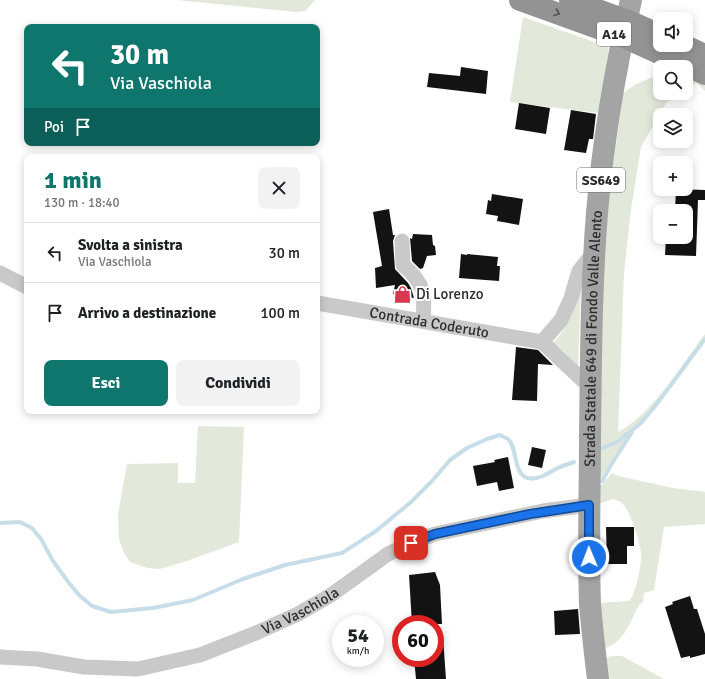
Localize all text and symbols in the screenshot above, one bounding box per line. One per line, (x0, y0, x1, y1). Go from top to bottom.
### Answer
one-way arrow (554, 9, 561, 17)
map controls (653, 12, 693, 244)
button: sound (653, 12, 693, 52)
road number: A14 (597, 22, 631, 46)
text: 30 m (110, 38, 169, 72)
icon: left (44, 40, 96, 92)
button: search (653, 60, 693, 100)
text: Via Vaschiola (110, 72, 212, 94)
button: layers (653, 108, 693, 148)
icon: arrive (72, 116, 94, 138)
text: Poi (44, 118, 64, 136)
button: + (653, 156, 693, 196)
text: 1 min (44, 165, 102, 195)
button: close (258, 167, 300, 209)
road number: SS649 (577, 168, 625, 192)
text: 130 m · 18:40 (44, 195, 120, 211)
button: − (653, 204, 693, 244)
street label: Strada Statale 649 di Fondo Valle Alento (581, 209, 606, 467)
text: Svolta a sinistra (78, 236, 183, 254)
icon: left (44, 242, 66, 264)
text: 30 m (269, 244, 300, 262)
text: Via Vaschiola (78, 254, 152, 270)
shop icon: Di Lorenzo (393, 284, 413, 304)
place label: Di Lorenzo (416, 285, 484, 303)
icon: arrive (44, 302, 66, 324)
street label: Contrada Coderuto (368, 303, 491, 342)
text: Arrivo a destinazione (78, 304, 216, 322)
text: 100 m (260, 304, 300, 322)
button: Esci (44, 360, 168, 406)
button: Condividi (176, 360, 300, 406)
pin (394, 526, 428, 560)
icon: arrive (400, 532, 422, 554)
position arrow (568, 536, 610, 578)
street label: Via Vaschiola (259, 583, 343, 638)
speed limit sign: 60 (392, 615, 444, 667)
text: 54 (347, 623, 369, 648)
text: km/h (347, 645, 369, 657)

